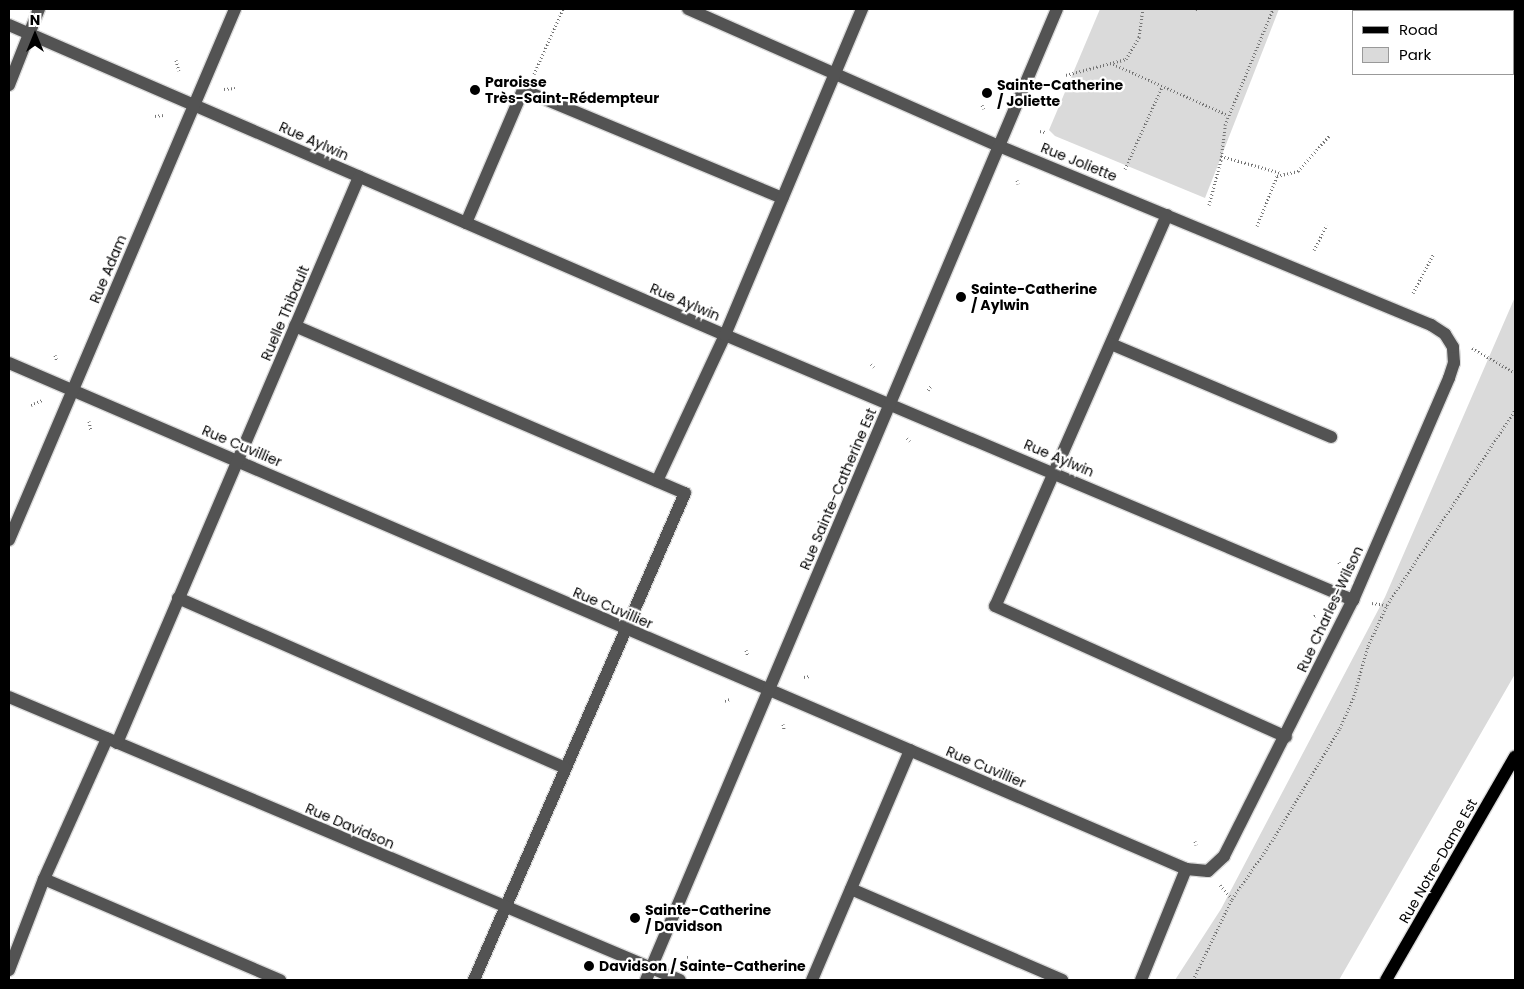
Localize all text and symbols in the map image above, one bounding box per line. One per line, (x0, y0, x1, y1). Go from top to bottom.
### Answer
north arrow (10, 10, 60, 60)
text: N (30, 10, 40, 30)
legend (1352, 10, 1514, 75)
text: Road (1399, 19, 1438, 40)
text: Park (1399, 44, 1431, 65)
place label: Paroisse Très-Saint-Rédempteur (485, 74, 659, 106)
place label: Sainte-Catherine / Joliette (997, 77, 1123, 110)
marker: Paroisse Très-Saint-Rédempteur (469, 84, 481, 96)
marker: Sainte-Catherine / Joliette (981, 87, 993, 99)
street label: Rue Aylwin (277, 118, 351, 164)
street label: Rue Joliette (1038, 139, 1120, 185)
street label: Rue Adam (86, 232, 130, 306)
street label: Ruelle Thibault (257, 263, 313, 363)
street label: Rue Aylwin (647, 280, 723, 324)
place label: Sainte-Catherine / Aylwin (971, 281, 1097, 314)
marker: Sainte-Catherine / Aylwin (955, 291, 967, 303)
street label: Rue Sainte-Catherine Est (796, 406, 880, 572)
street label: Rue Cuvillier (200, 422, 284, 470)
street label: Rue Aylwin (1021, 436, 1097, 480)
street label: Rue Charles-Wilson (1293, 543, 1367, 675)
street label: Rue Cuvillier (571, 584, 655, 632)
street label: Rue Cuvillier (944, 743, 1028, 791)
street label: Rue Notre-Dame Est (1395, 796, 1481, 926)
street label: Rue Davidson (303, 800, 397, 852)
place label: Sainte-Catherine / Davidson (645, 902, 771, 934)
marker: Sainte-Catherine / Davidson (629, 912, 641, 924)
place label: Davidson / Sainte-Catherine (599, 958, 806, 974)
marker: Davidson / Sainte-Catherine (583, 960, 595, 972)

